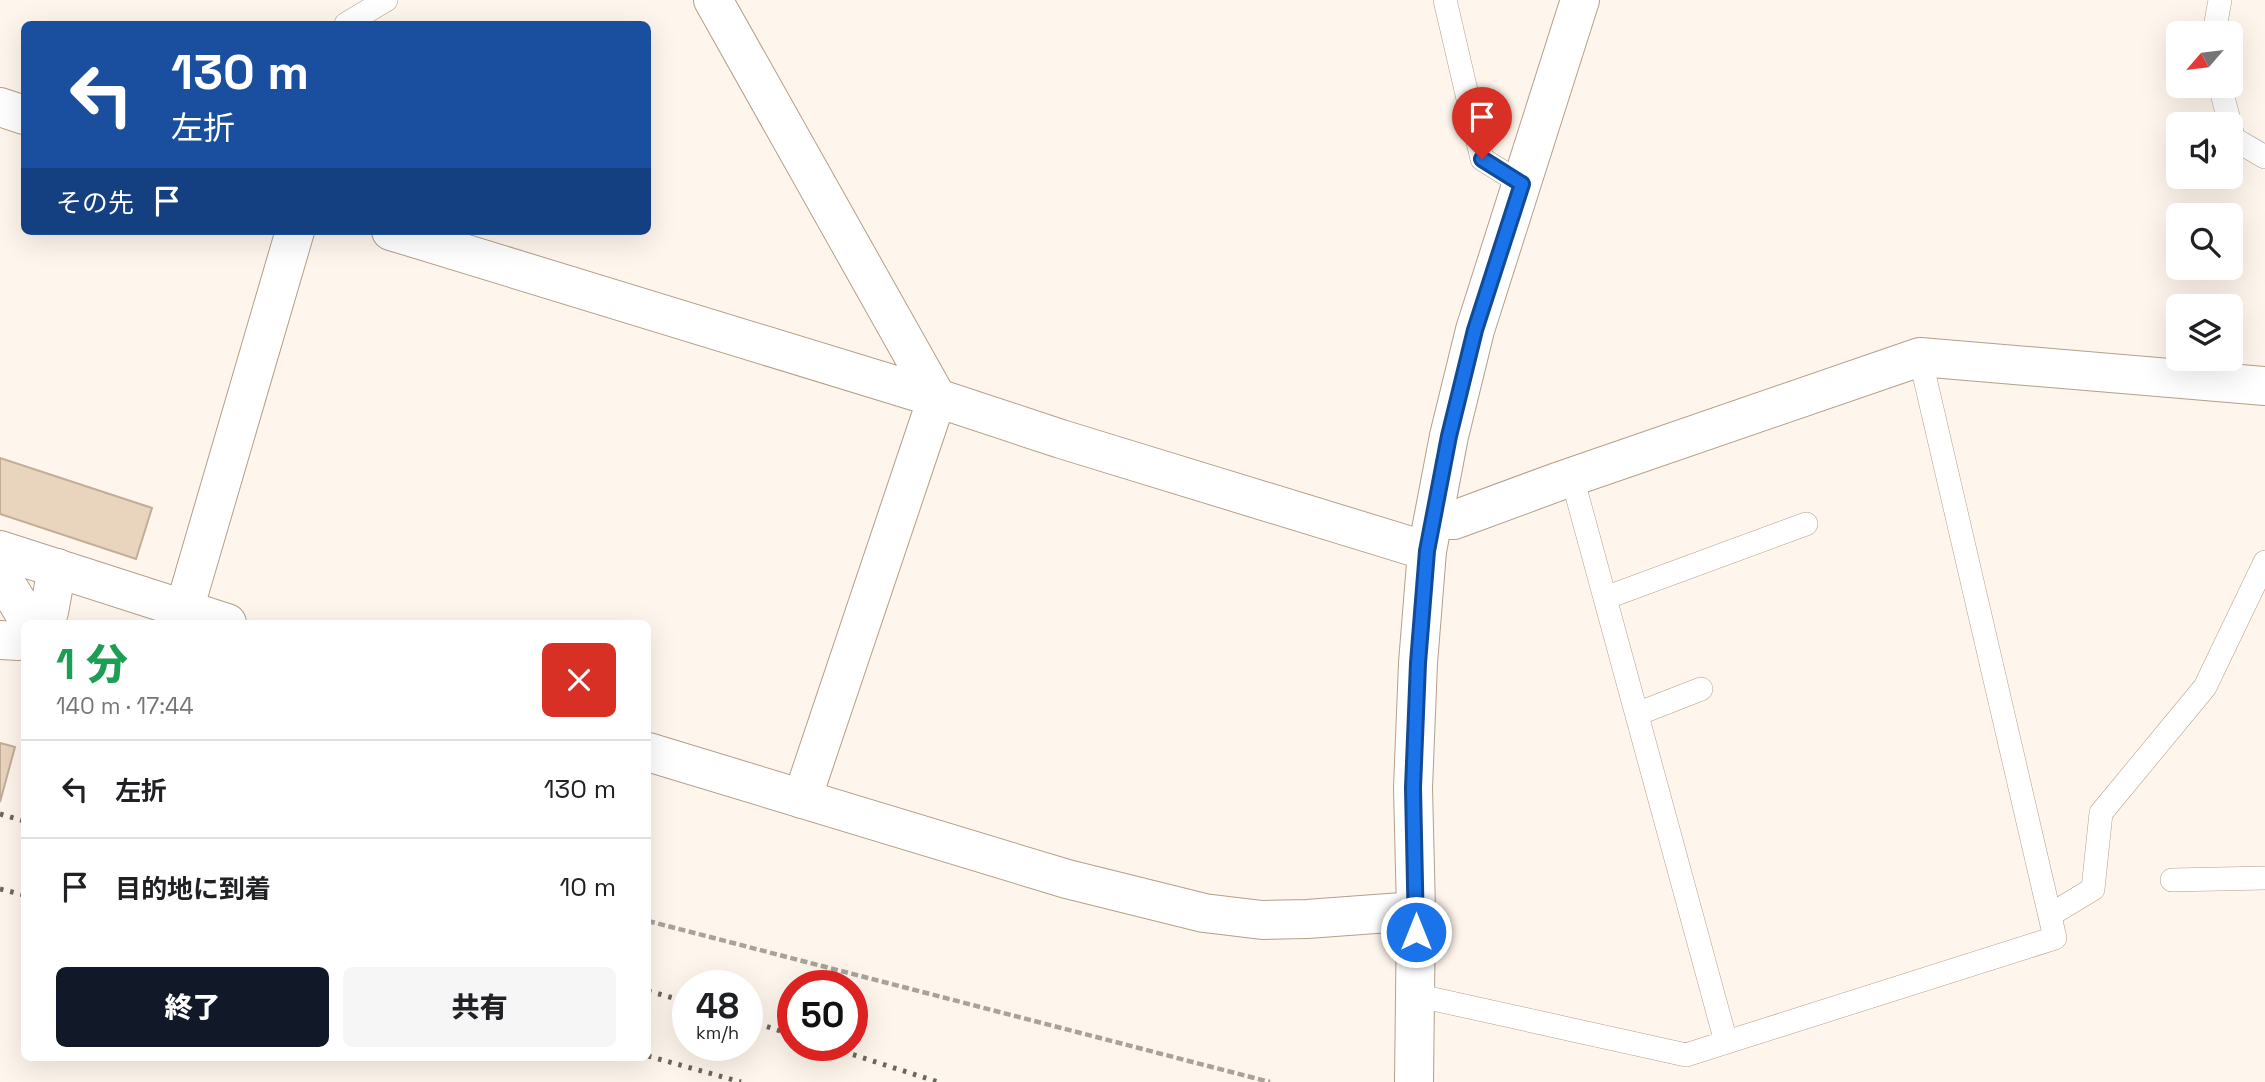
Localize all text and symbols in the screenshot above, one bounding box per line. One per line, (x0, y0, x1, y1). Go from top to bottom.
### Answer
north arrow (2166, 21, 2244, 98)
map controls (2166, 21, 2243, 371)
text: 130 m (171, 41, 309, 103)
icon: left (56, 49, 147, 140)
pin (1452, 87, 1512, 159)
icon: arrive (1463, 98, 1501, 136)
text: 左折 (171, 108, 235, 148)
button: sound (2166, 112, 2243, 189)
icon: arrive (148, 182, 186, 220)
text: その先 (56, 186, 134, 220)
button: search (2166, 203, 2243, 280)
button: layers (2166, 294, 2243, 371)
text: 1 分 (56, 638, 128, 691)
button: close (542, 643, 616, 717)
text: 140 m · 17:44 (56, 691, 194, 721)
icon: left (56, 770, 94, 808)
text: 130 m (544, 772, 616, 806)
text: 左折 (115, 774, 167, 808)
icon: arrive (56, 868, 94, 906)
text: 10 m (559, 870, 616, 904)
text: 目的地に到着 (115, 872, 271, 906)
position arrow (1379, 895, 1453, 969)
button: 終了 (56, 967, 329, 1047)
button: 共有 (343, 967, 616, 1047)
speed limit sign: 50 (777, 970, 868, 1061)
text: 48 (696, 984, 739, 1028)
text: km/h (696, 1021, 739, 1044)

